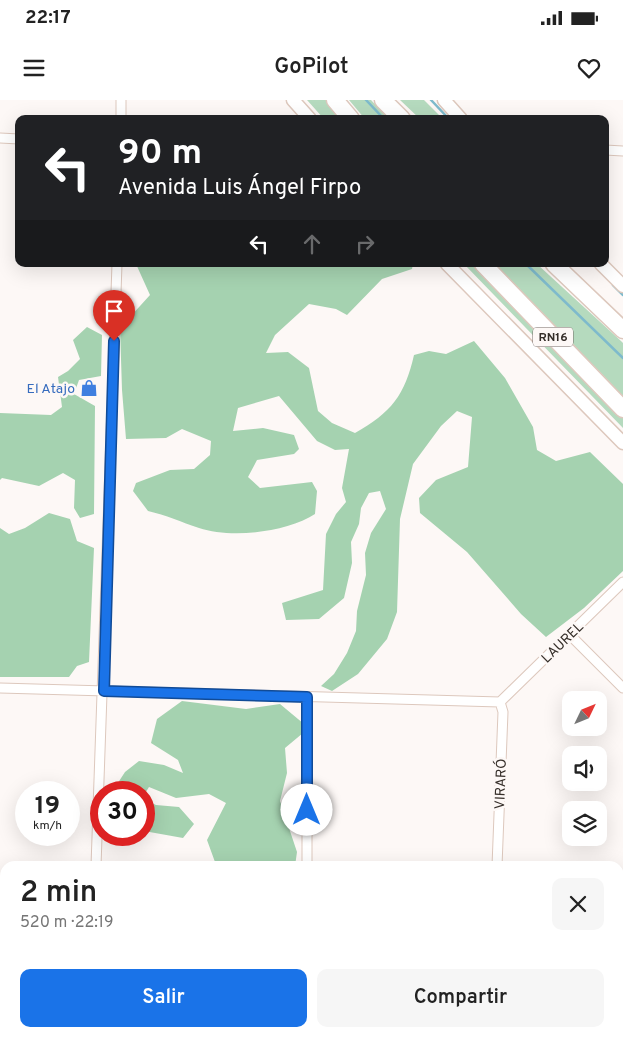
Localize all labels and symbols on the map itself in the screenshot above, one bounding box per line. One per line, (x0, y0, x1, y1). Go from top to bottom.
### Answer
pin (93, 290, 135, 341)
road number: RN16 (533, 328, 573, 346)
shop icon: El Atajo (79, 378, 99, 398)
place label: El Atajo (27, 381, 75, 398)
street label: LAUREL (538, 619, 588, 667)
north arrow (562, 691, 608, 736)
street label: VIRARÓ (491, 758, 511, 810)
speed limit sign: 30 (90, 781, 155, 846)
position arrow (280, 783, 332, 835)

